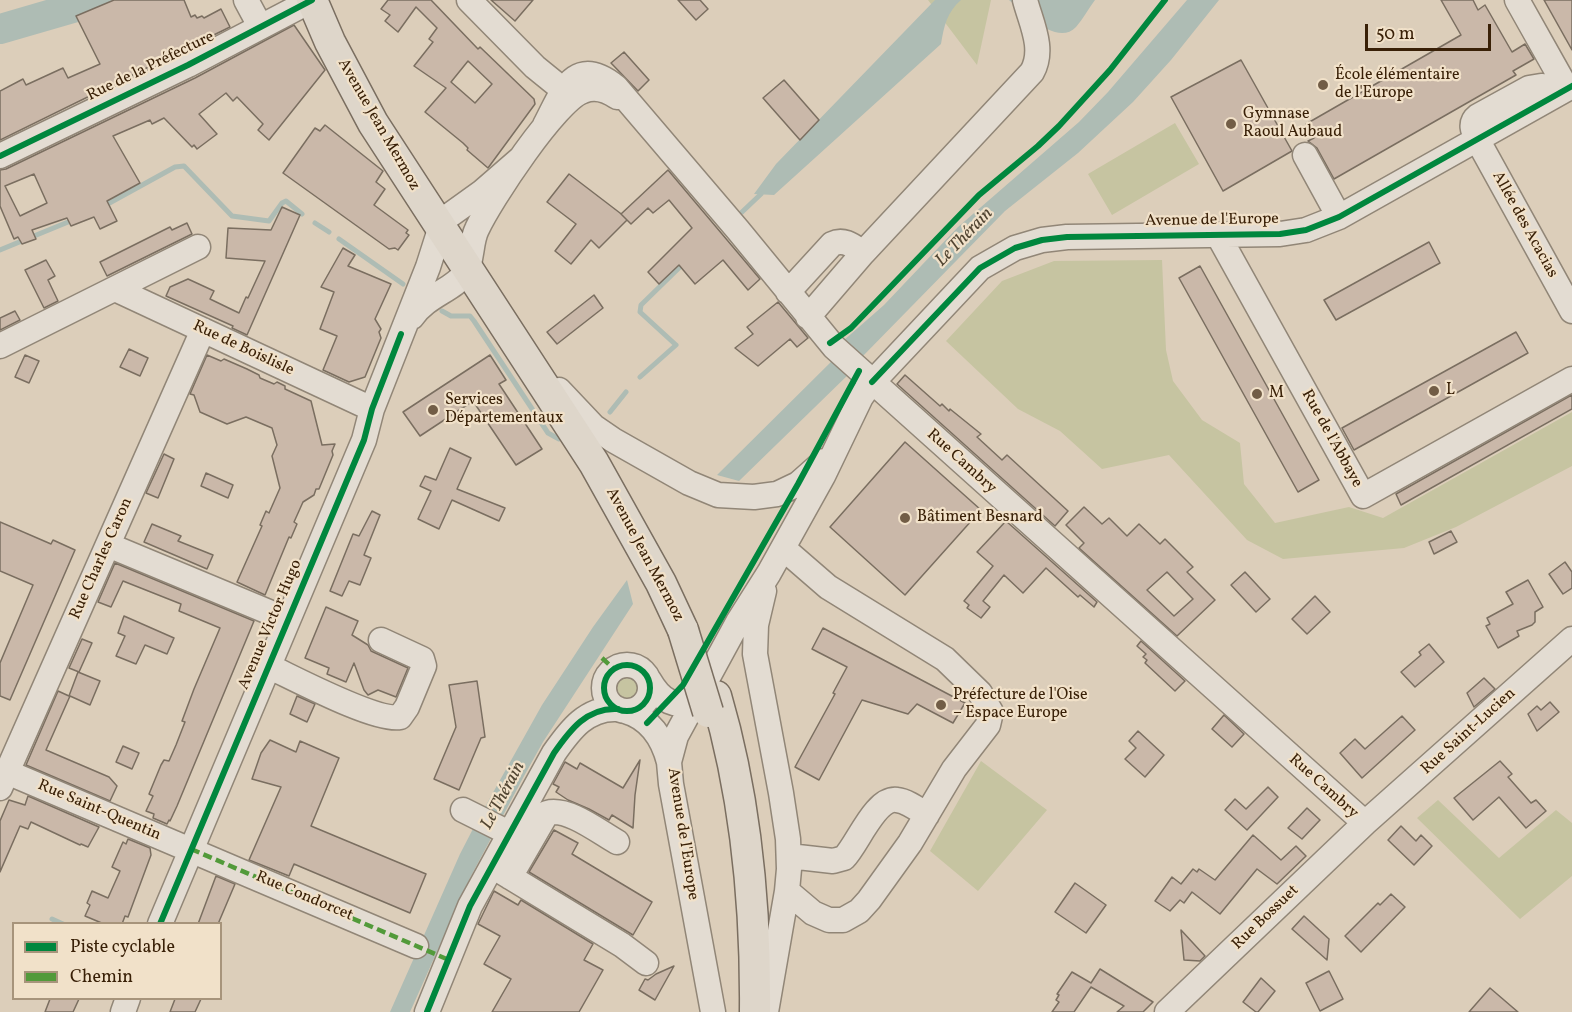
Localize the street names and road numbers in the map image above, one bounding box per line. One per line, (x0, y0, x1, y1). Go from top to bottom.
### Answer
street label: Rue de la Préfecture (84, 28, 218, 106)
street label: Avenue Jean Mermoz (333, 56, 423, 194)
street label: Allée des Acacias (1487, 168, 1561, 282)
street label: Avenue de l'Europe (1145, 210, 1279, 232)
street label: Rue de Boislisle (189, 317, 297, 381)
street label: Rue de l'Abbaye (1296, 387, 1366, 491)
street label: Rue Cambry (922, 426, 1000, 498)
street label: Avenue Jean Mermoz (601, 485, 687, 625)
street label: Rue Charles Caron (67, 495, 137, 623)
street label: Avenue Victor Hugo (235, 557, 307, 693)
street label: Rue Saint-Lucien (1418, 685, 1520, 779)
street label: Rue Cambry (1284, 751, 1362, 823)
street label: Avenue de l'Europe (662, 766, 702, 902)
street label: Rue Saint-Quentin (34, 776, 164, 846)
street label: Rue Condorcet (252, 868, 356, 926)
street label: Rue Bossuet (1229, 882, 1303, 954)

